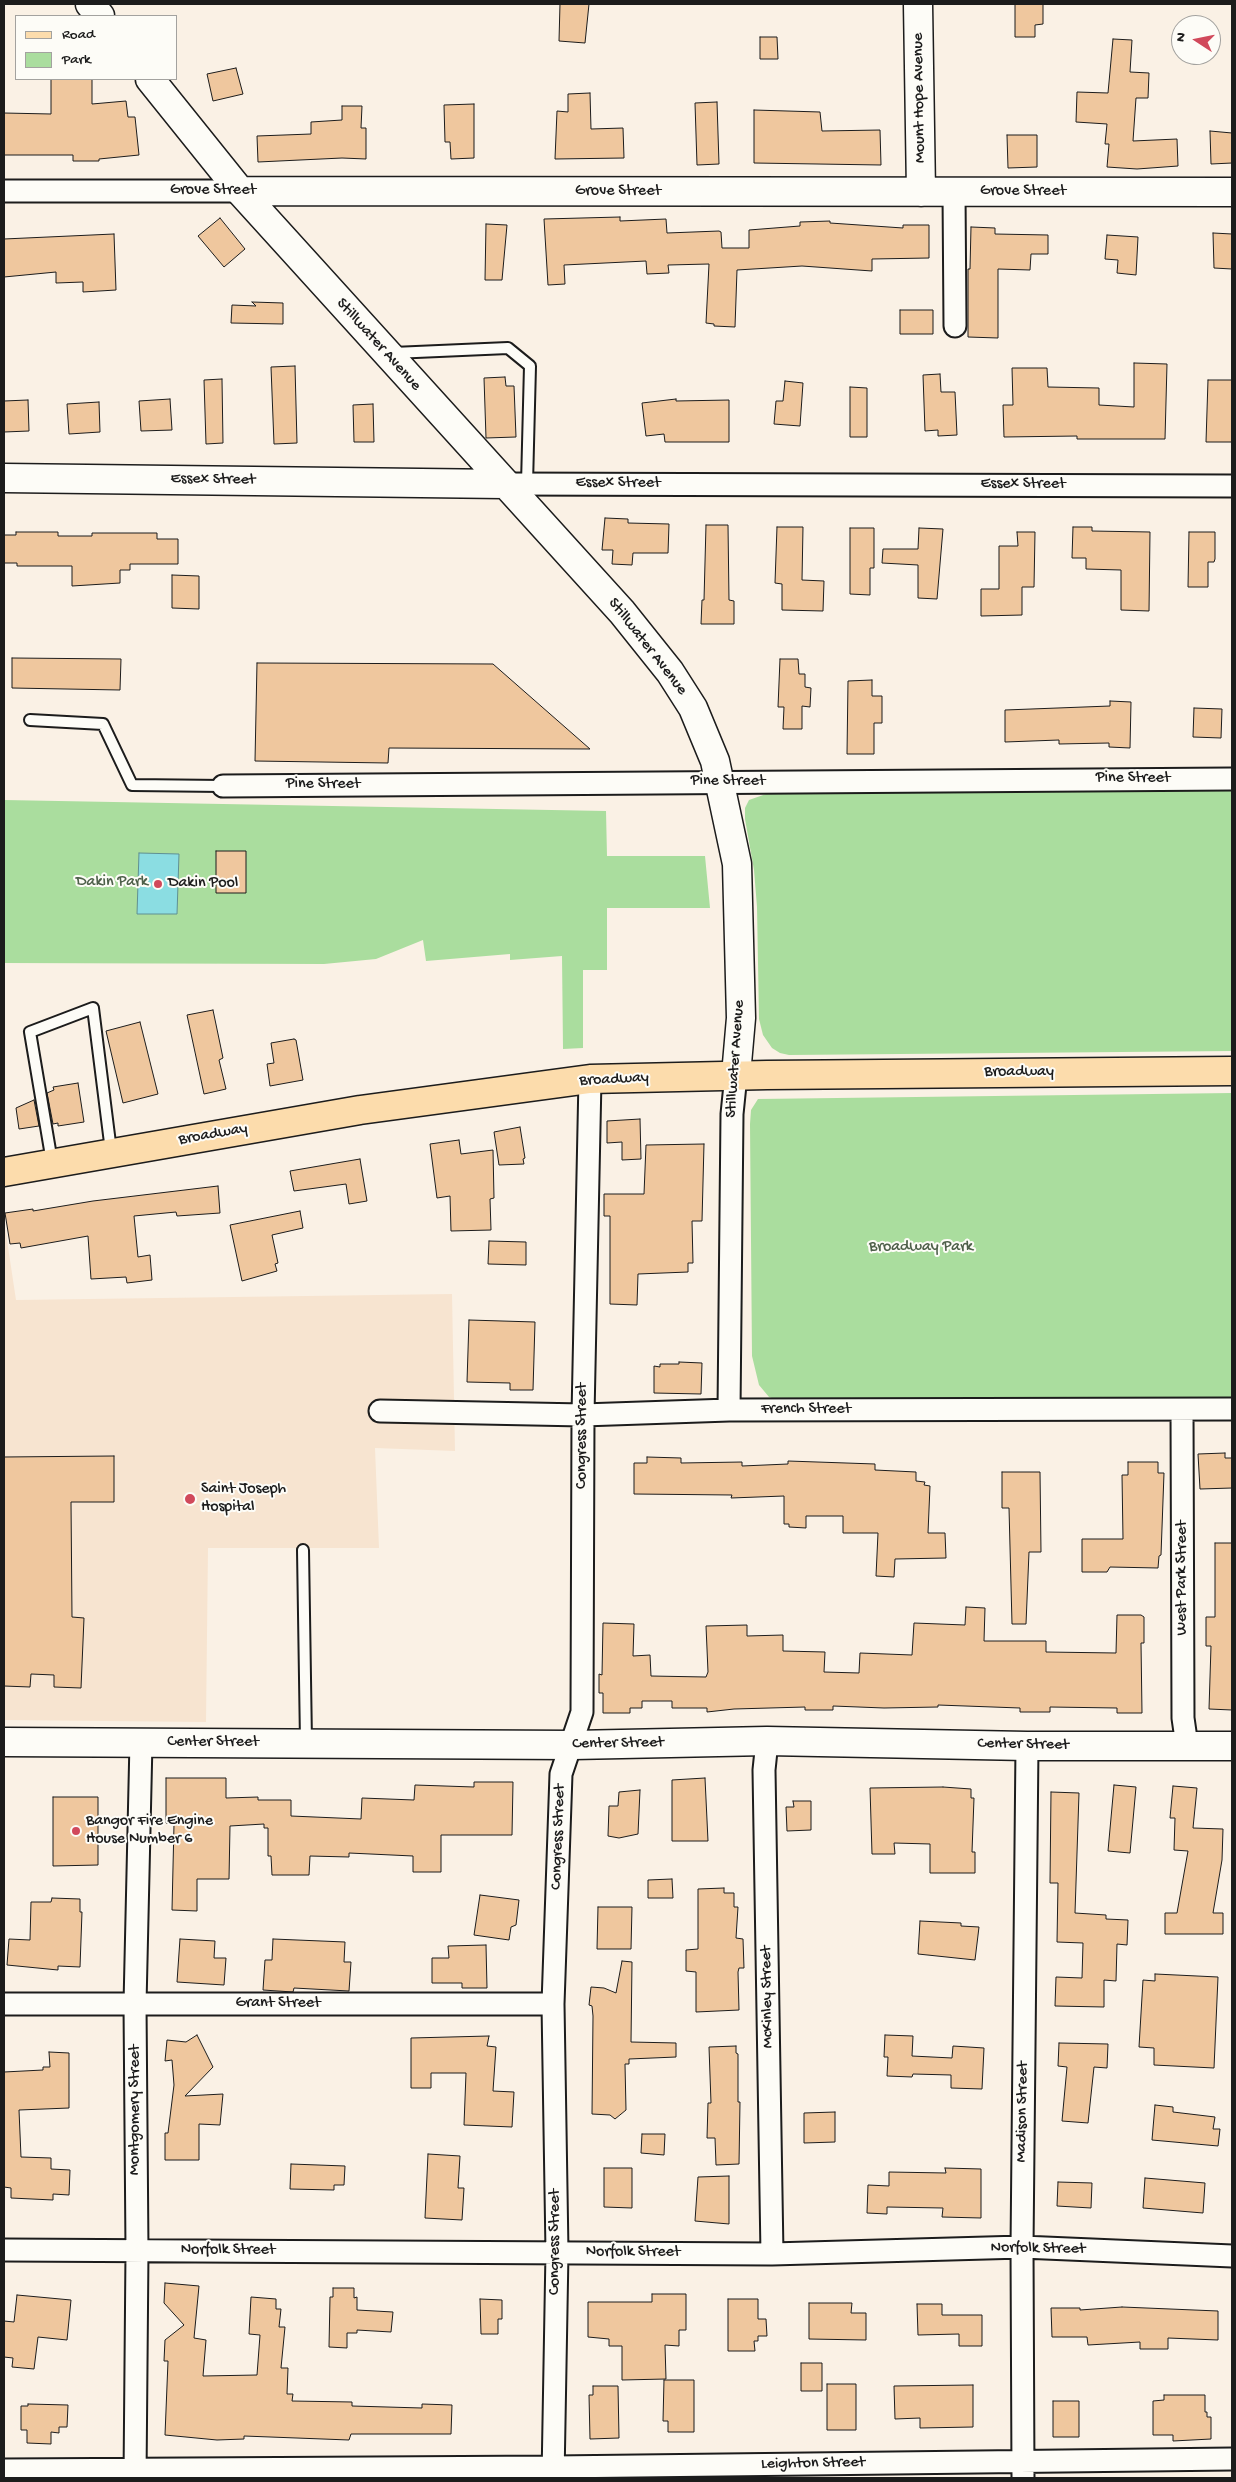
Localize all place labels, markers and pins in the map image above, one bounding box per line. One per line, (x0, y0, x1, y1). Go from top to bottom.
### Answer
place label: Dakin Pool (168, 874, 238, 894)
marker: Dakin Pool (152, 878, 164, 890)
place label: Saint Joseph Hospital (201, 1480, 286, 1518)
marker: Saint Joseph Hospital (183, 1492, 197, 1506)
place label: Bangor Fire Engine House Number 6 (86, 1812, 213, 1850)
marker: Bangor Fire Engine House Number 6 (70, 1825, 82, 1837)

